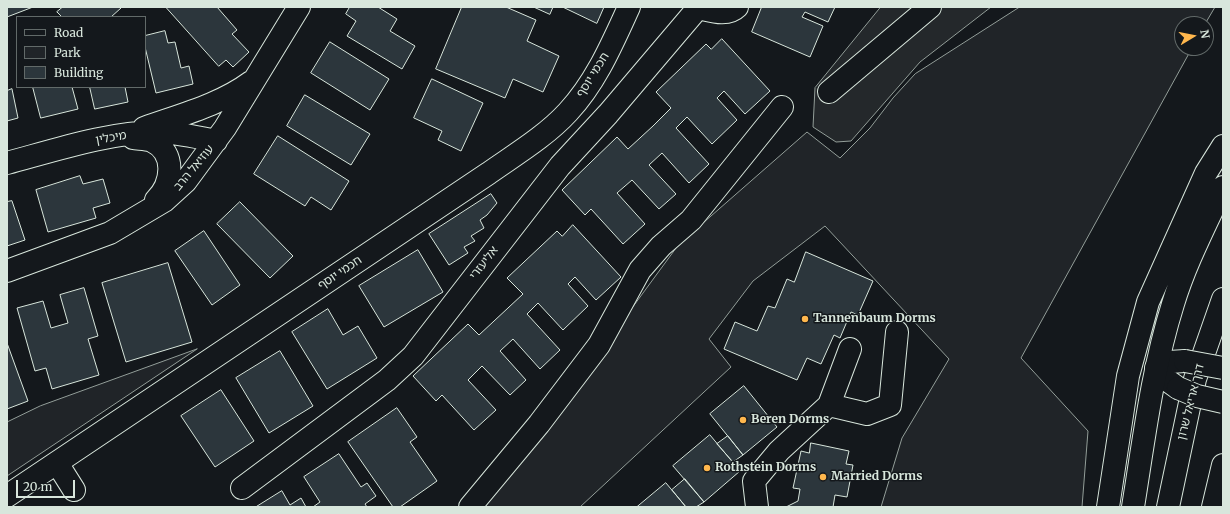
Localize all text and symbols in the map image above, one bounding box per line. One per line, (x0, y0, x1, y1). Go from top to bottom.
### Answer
legend (16, 16, 146, 88)
north arrow (1174, 16, 1214, 56)
text: Road (54, 25, 83, 40)
text: N (1197, 29, 1212, 40)
text: Park (54, 45, 81, 60)
street label: חכמי יוסף (574, 50, 612, 100)
text: Building (54, 65, 103, 80)
street label: מיכלין (94, 128, 128, 148)
street label: עוזיאל הרב (171, 142, 217, 194)
street label: אליעזרי (467, 244, 501, 282)
street label: חכמי יוסף (315, 253, 365, 293)
place label: Tannenbaum Dorms (813, 312, 936, 326)
marker: Tannenbaum Dorms (800, 314, 810, 324)
street label: דרך אריאל שרון (1175, 362, 1207, 442)
place label: Beren Dorms (751, 413, 829, 427)
marker: Beren Dorms (738, 415, 748, 425)
place label: Rothstein Dorms (715, 461, 816, 475)
marker: Rothstein Dorms (702, 463, 712, 473)
place label: Married Dorms (831, 470, 922, 484)
scale bar (18, 472, 77, 498)
marker: Married Dorms (818, 472, 828, 482)
text: 20 m (23, 479, 52, 494)

